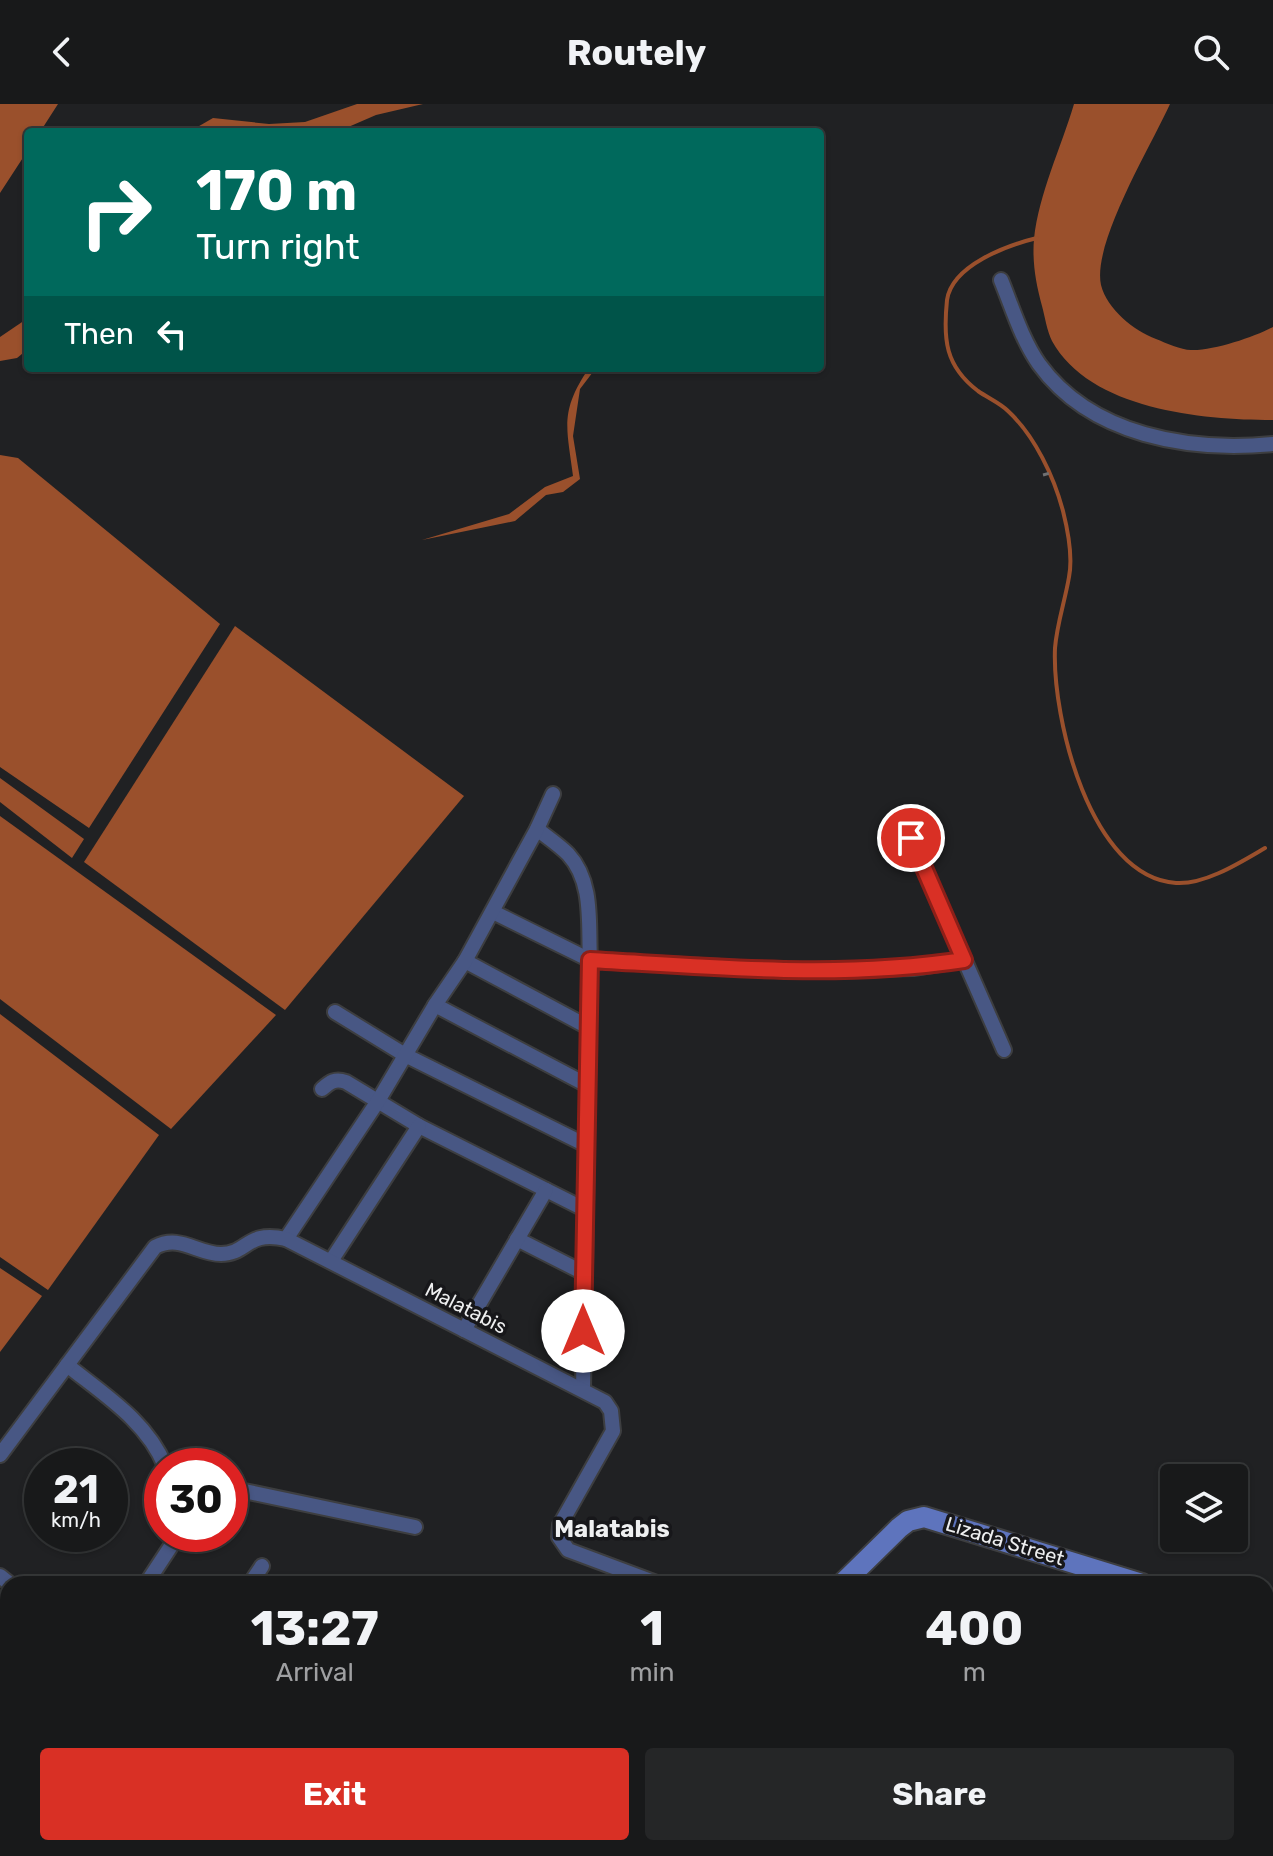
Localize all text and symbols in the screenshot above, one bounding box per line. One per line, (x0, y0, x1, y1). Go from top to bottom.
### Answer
icon: back (40, 30, 84, 74)
icon: search (1189, 30, 1233, 74)
text: Routely (567, 31, 706, 74)
text: 170 m (196, 158, 357, 224)
icon: right (64, 160, 168, 264)
text: Turn right (196, 225, 360, 268)
icon: left (150, 312, 194, 356)
text: Then (64, 316, 134, 352)
pin (877, 804, 945, 872)
icon: arrive (889, 816, 933, 860)
street label: Malatabis (421, 1277, 511, 1339)
position arrow (541, 1289, 625, 1373)
speed limit sign: 30 (144, 1448, 248, 1552)
map controls (1160, 1464, 1248, 1552)
button: layers (1160, 1464, 1248, 1552)
text: 21 (53, 1466, 99, 1513)
text: km/h (51, 1508, 101, 1532)
street label: Lizada Street (943, 1512, 1067, 1571)
district label: Malatabis (554, 1515, 670, 1543)
text: 13:27 (251, 1600, 379, 1657)
text: 1 (640, 1600, 664, 1657)
text: 400 (925, 1600, 1023, 1657)
text: Arrival (276, 1657, 354, 1688)
text: min (629, 1657, 675, 1688)
text: m (963, 1657, 986, 1688)
button: Exit (40, 1748, 629, 1840)
button: Share (645, 1748, 1234, 1840)

